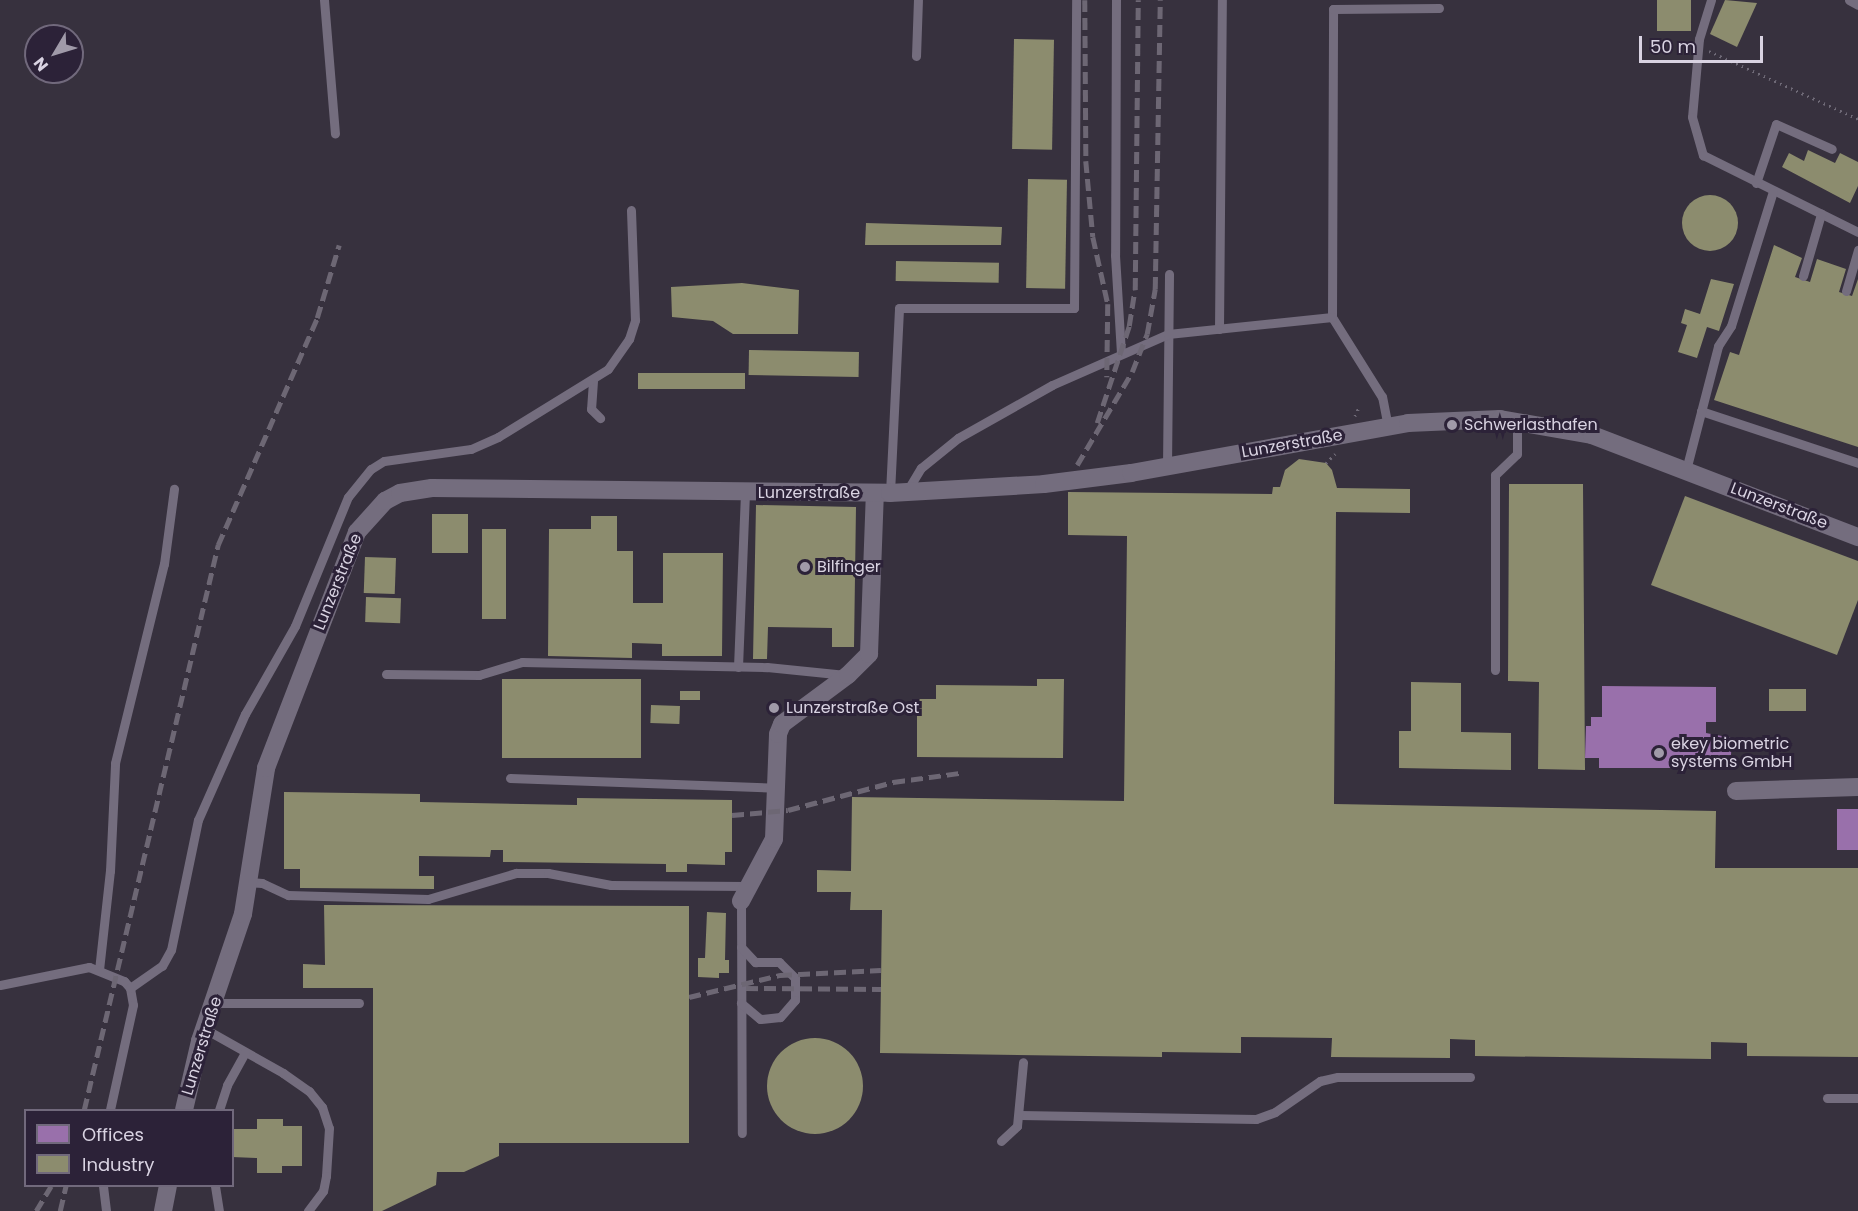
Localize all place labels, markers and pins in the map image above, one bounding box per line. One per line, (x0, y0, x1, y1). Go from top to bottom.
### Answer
place label: Schwerlasthafen (1464, 415, 1598, 435)
marker: Schwerlasthafen (1445, 418, 1459, 432)
place label: Bilfinger (817, 557, 881, 577)
marker: Bilfinger (798, 560, 812, 574)
place label: Lunzerstraße Ost (786, 698, 919, 718)
marker: Lunzerstraße Ost (767, 701, 781, 715)
place label: ekey biometric systems GmbH (1671, 734, 1792, 772)
marker: ekey biometric systems GmbH (1652, 746, 1666, 760)

